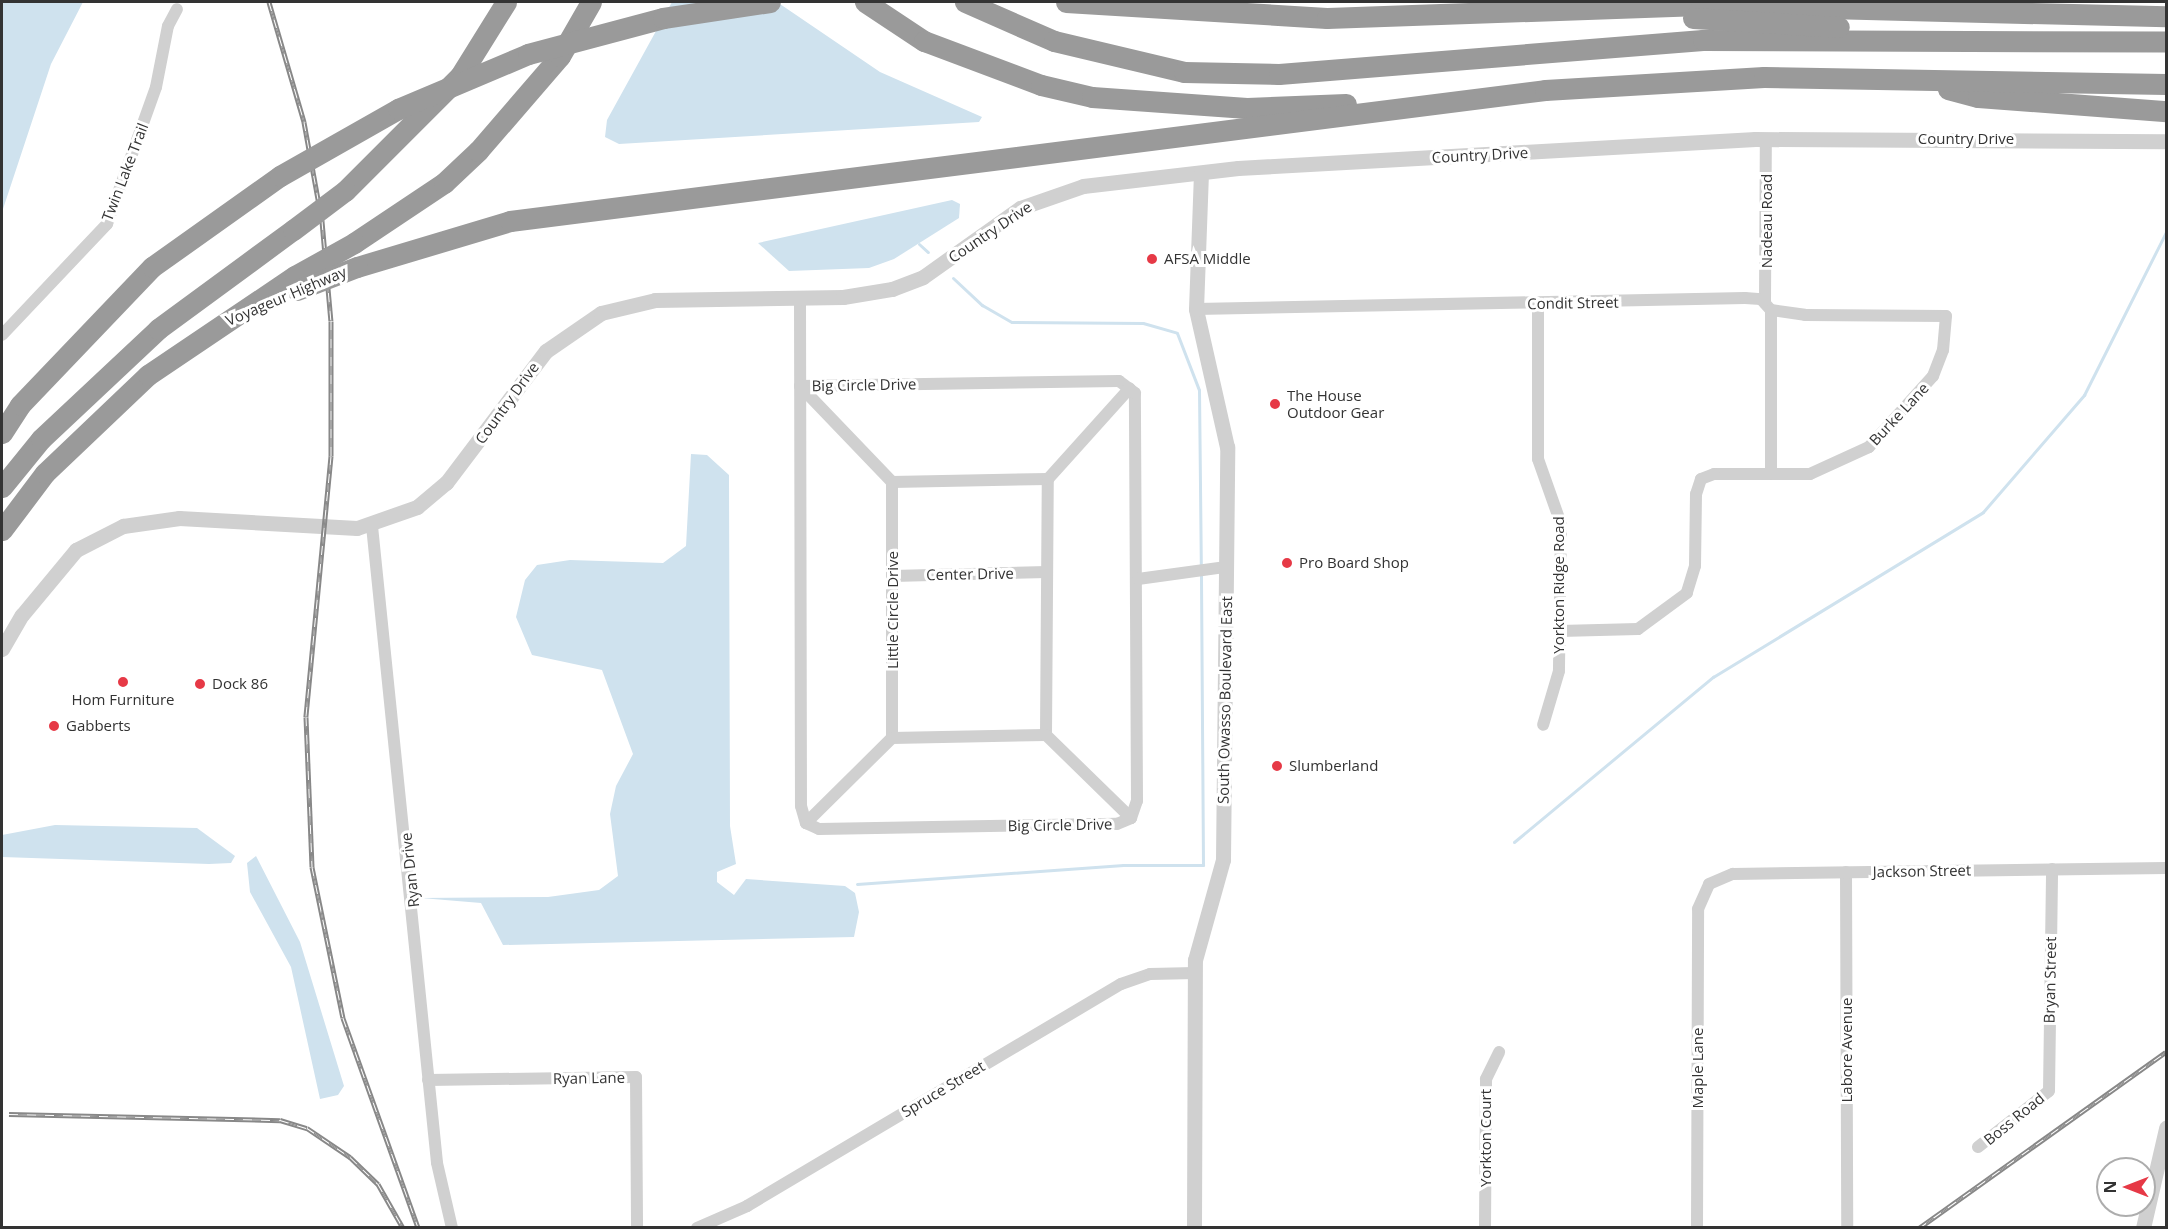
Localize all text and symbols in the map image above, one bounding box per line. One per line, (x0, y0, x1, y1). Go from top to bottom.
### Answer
street label: Twin Lake Trail (98, 120, 152, 224)
street label: Country Drive (1918, 130, 2014, 148)
street label: Country Drive (1431, 143, 1529, 167)
street label: Nadeau Road (1758, 174, 1776, 268)
street label: Country Drive (945, 198, 1035, 266)
place label: AFSA Middle (1164, 250, 1251, 268)
marker: AFSA Middle (1145, 252, 1159, 266)
street label: Voyageur Highway (223, 262, 349, 330)
street label: Condit Street (1527, 293, 1619, 313)
street label: Country Drive (471, 359, 543, 447)
street label: Big Circle Drive (811, 375, 917, 395)
street label: Burke Lane (1865, 379, 1933, 449)
place label: The House Outdoor Gear (1287, 386, 1384, 421)
marker: The House Outdoor Gear (1268, 397, 1282, 411)
street label: Yorkton Ridge Road (1550, 516, 1568, 654)
street label: Little Circle Drive (884, 551, 902, 669)
place label: Pro Board Shop (1299, 554, 1409, 572)
marker: Pro Board Shop (1280, 556, 1294, 570)
street label: Center Drive (926, 564, 1014, 584)
street label: South Owasso Boulevard East (1214, 596, 1236, 804)
marker: Hom Furniture (116, 675, 130, 689)
place label: Dock 86 (212, 675, 268, 693)
marker: Dock 86 (193, 677, 207, 691)
place label: Hom Furniture (71, 691, 175, 709)
place label: Gabberts (66, 717, 131, 735)
marker: Gabberts (47, 719, 61, 733)
place label: Slumberland (1289, 757, 1378, 775)
marker: Slumberland (1270, 759, 1284, 773)
street label: Big Circle Drive (1007, 815, 1113, 835)
street label: Ryan Drive (397, 832, 423, 908)
street label: Jackson Street (1873, 861, 1971, 881)
street label: Bryan Street (2040, 937, 2060, 1023)
street label: Labore Avenue (1838, 997, 1856, 1103)
street label: Maple Lane (1689, 1028, 1707, 1108)
street label: Spruce Street (898, 1057, 988, 1121)
street label: Ryan Lane (553, 1068, 625, 1088)
street label: Yorkton Court (1477, 1089, 1495, 1187)
street label: Boss Road (1980, 1089, 2048, 1149)
north arrow (2096, 1157, 2156, 1217)
text: N (2099, 1181, 2121, 1194)

